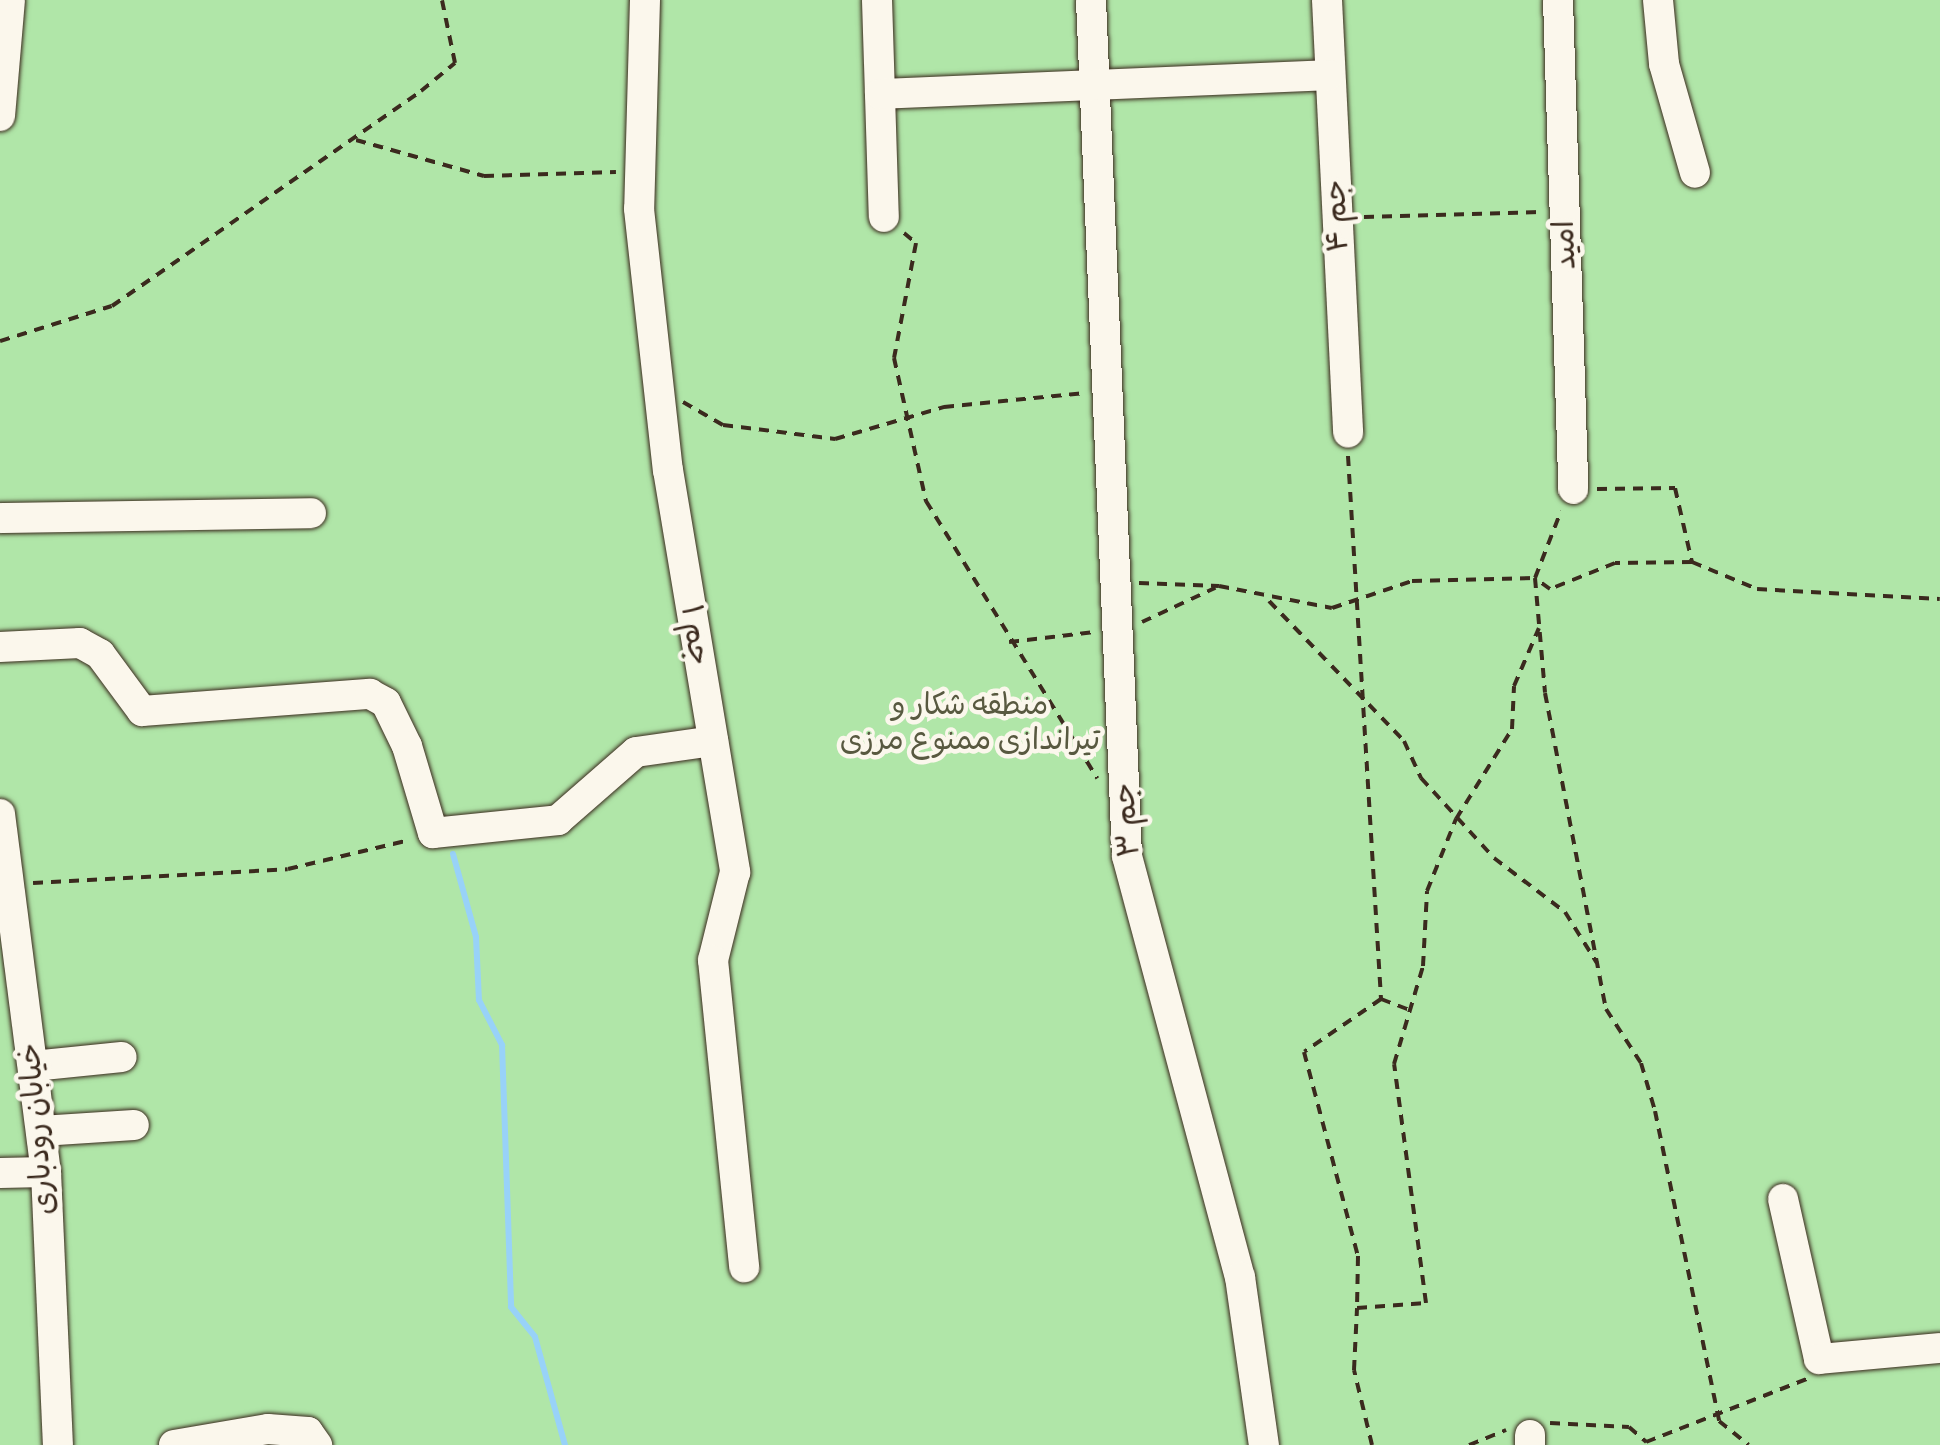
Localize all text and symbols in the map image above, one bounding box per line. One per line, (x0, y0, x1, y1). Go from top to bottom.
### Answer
street label: جم ۴ (1317, 179, 1357, 253)
street label: امید (1546, 220, 1584, 270)
street label: جم ۱ (672, 602, 718, 668)
park label: منطقه شکار و تیراندازی ممنوع مرزی (840, 687, 1100, 758)
street label: جم ۳ (1106, 781, 1148, 859)
street label: خیابان رودباری (12, 1041, 62, 1217)

